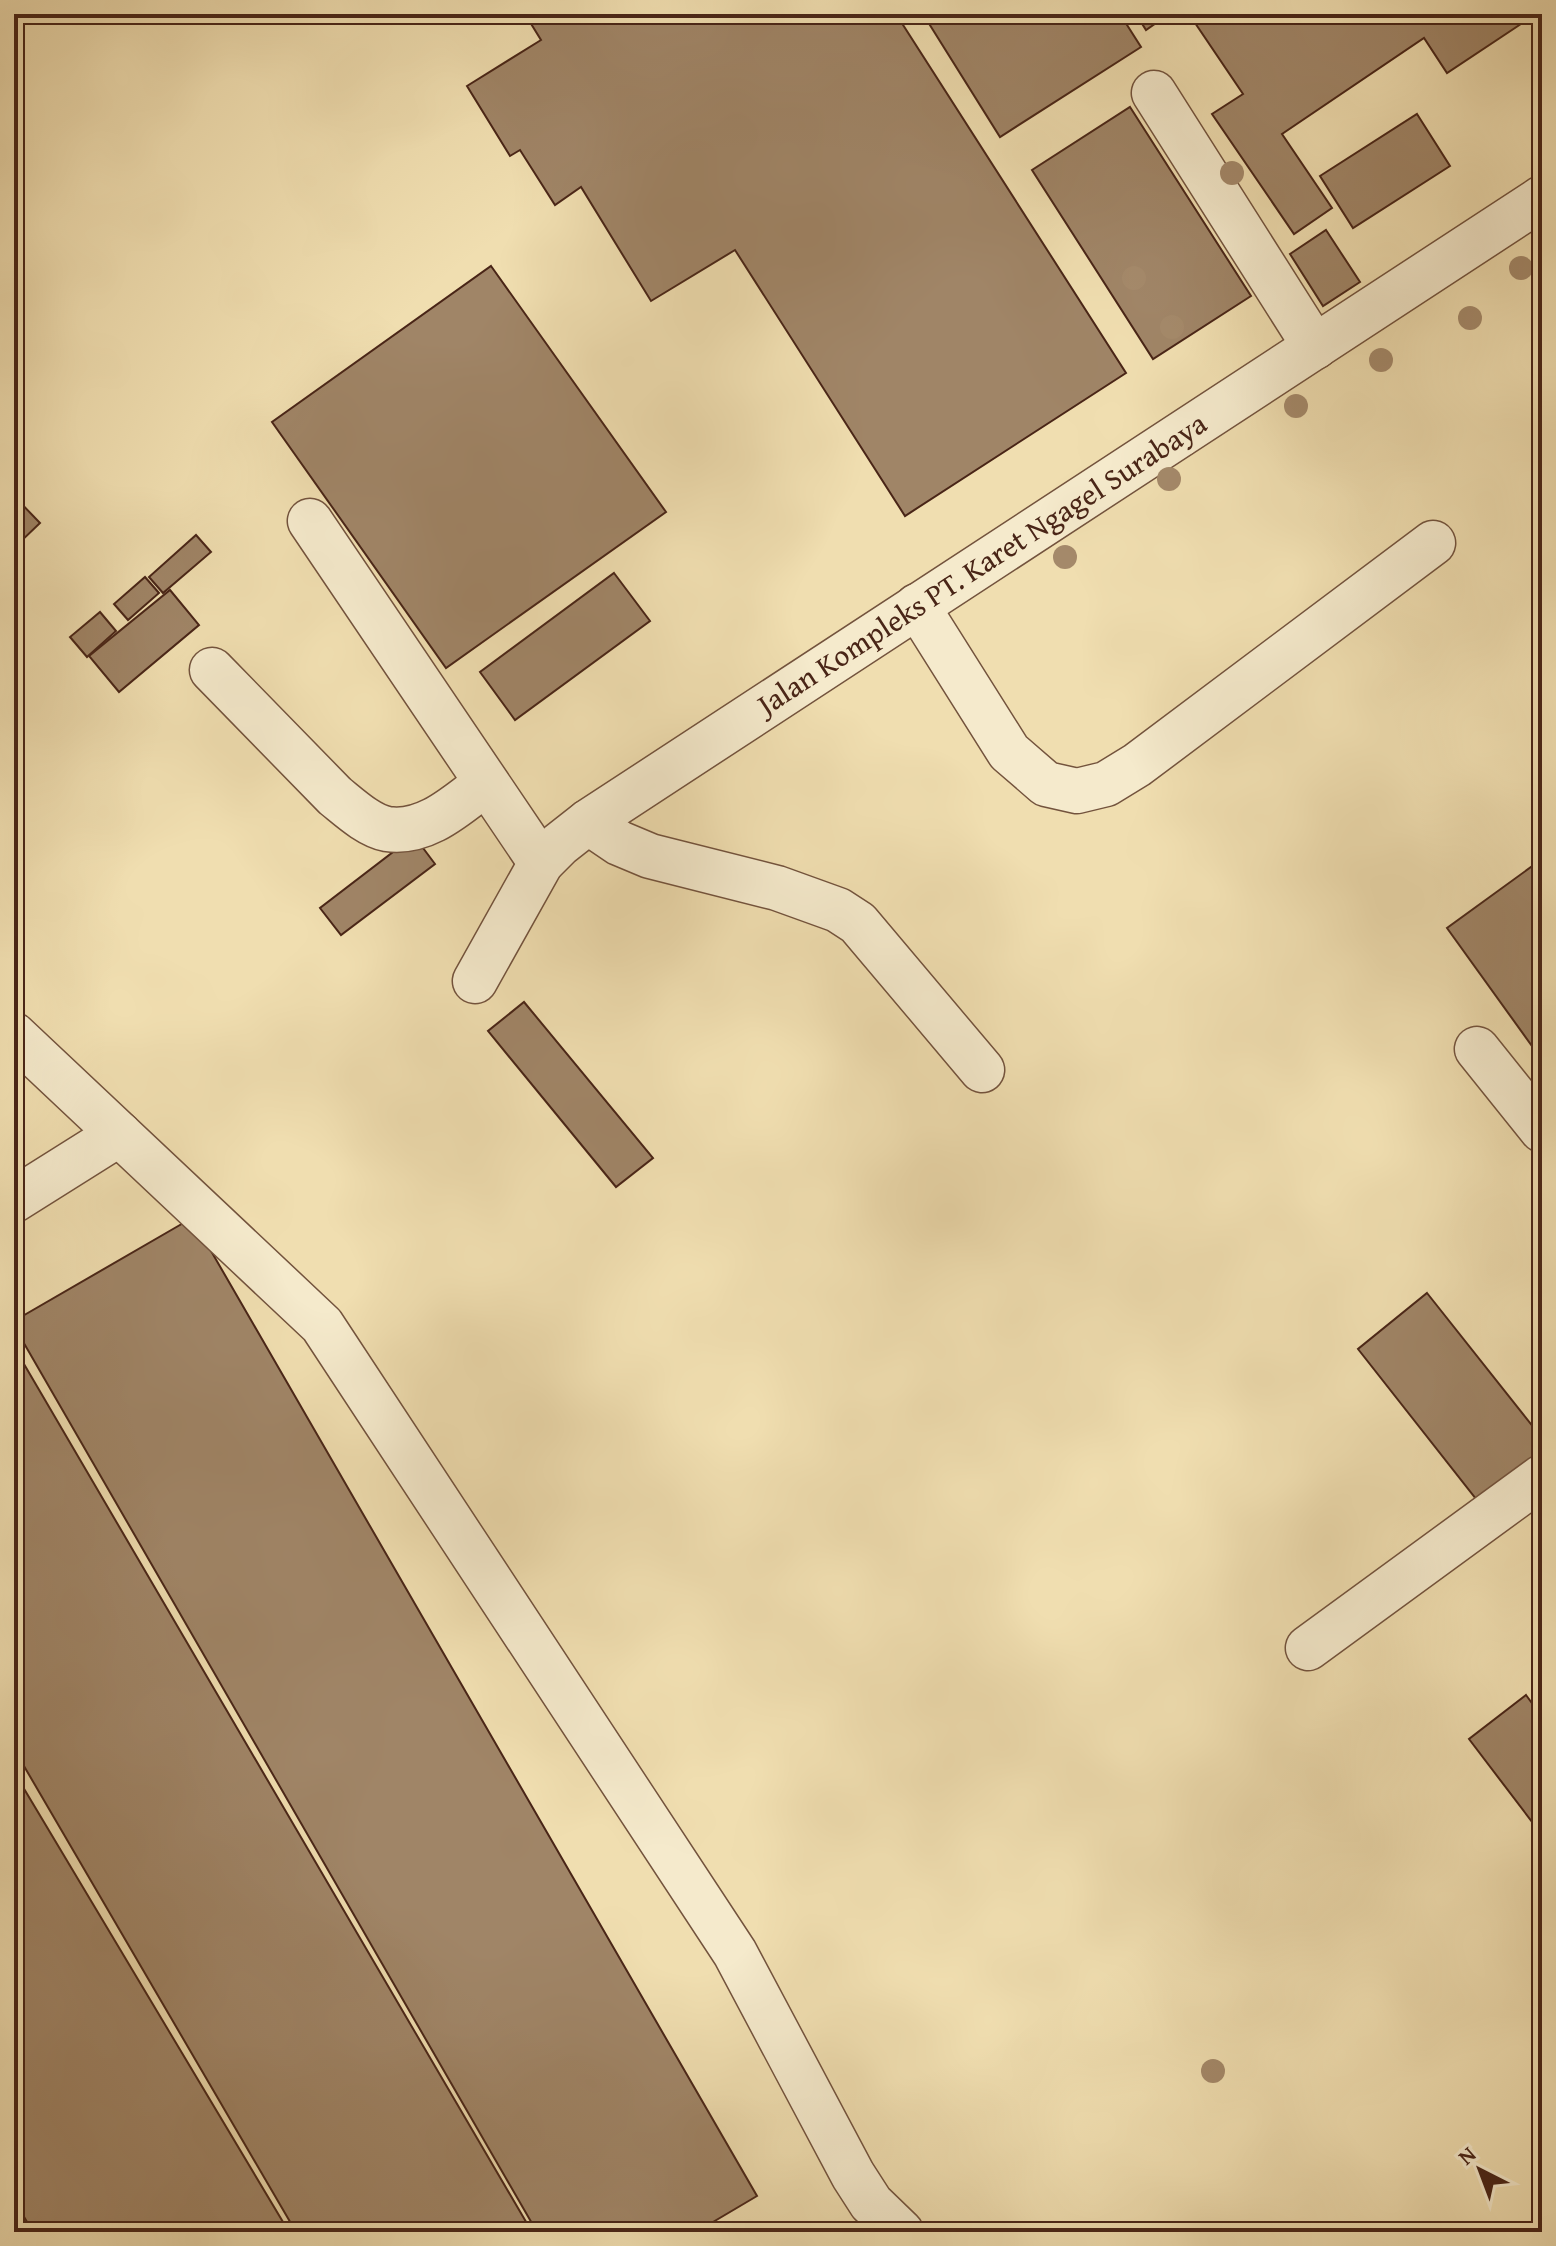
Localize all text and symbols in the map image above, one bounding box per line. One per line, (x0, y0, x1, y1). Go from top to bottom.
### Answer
street label: Jalan Kompleks PT. Karet Ngagel Surabaya (745, 401, 1215, 728)
north arrow (1440, 2130, 1520, 2210)
text: N (1450, 2138, 1483, 2172)

